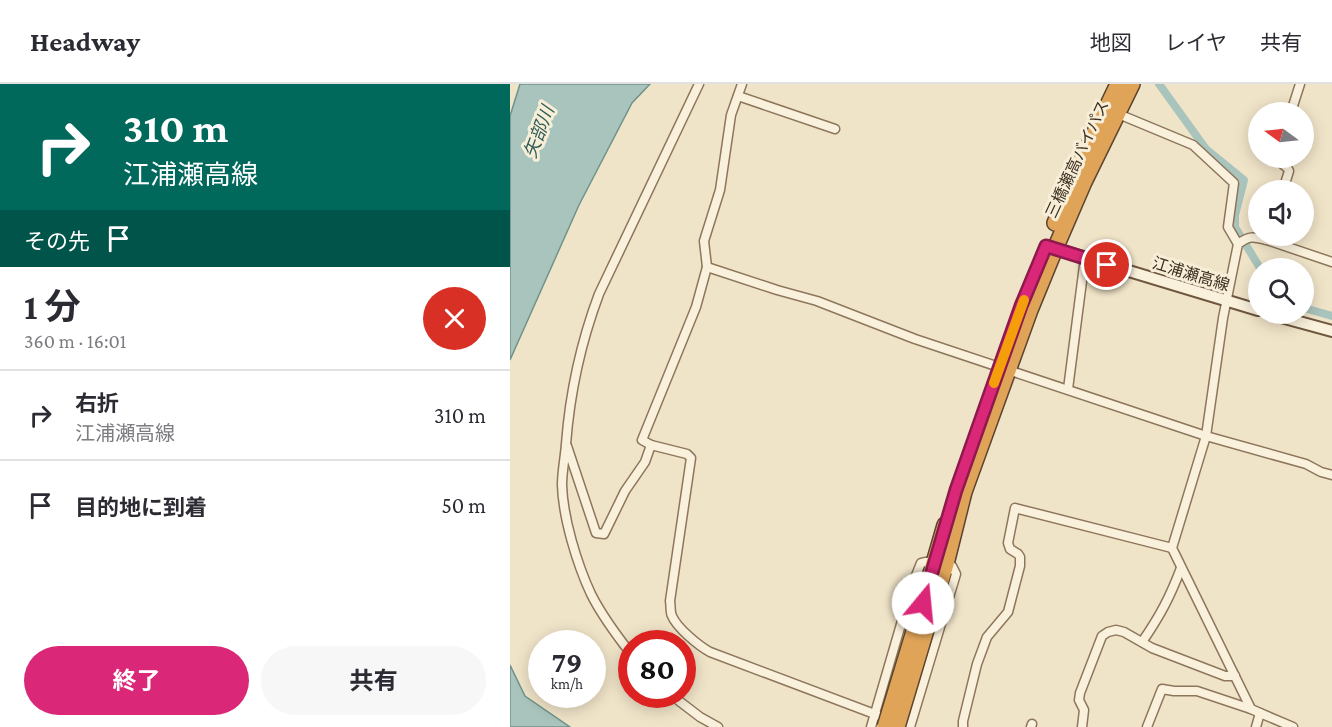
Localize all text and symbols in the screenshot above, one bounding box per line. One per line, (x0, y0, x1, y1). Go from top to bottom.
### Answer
text: Headway (30, 26, 140, 57)
text: 地図 (1090, 31, 1132, 55)
text: レイヤ (1165, 31, 1227, 55)
text: 共有 (1260, 31, 1302, 55)
street label: 三橋瀬高バイパス (1042, 98, 1112, 220)
water label: 矢部川 (520, 101, 559, 161)
north arrow (1248, 102, 1314, 168)
map controls (1248, 102, 1314, 324)
text: 310 m (123, 104, 228, 151)
icon: right (24, 108, 102, 186)
text: 江浦瀬高線 (123, 160, 258, 190)
button: sound (1248, 180, 1314, 246)
icon: arrive (102, 222, 135, 255)
text: その先 (24, 229, 90, 254)
pin (1081, 239, 1132, 290)
icon: arrive (1090, 248, 1123, 281)
street label: 江浦瀬高線 (1150, 254, 1232, 294)
button: search (1248, 258, 1314, 324)
text: 1 分 (24, 287, 80, 327)
button: close (423, 287, 486, 350)
text: 360 m · 16:01 (24, 330, 126, 352)
text: 右折 (75, 391, 119, 416)
icon: right (24, 399, 57, 432)
text: 310 m (434, 403, 486, 428)
text: 江浦瀬高線 (75, 422, 175, 444)
icon: arrive (24, 489, 57, 522)
text: 50 m (441, 493, 486, 518)
text: 目的地に到着 (75, 495, 207, 520)
position arrow (891, 571, 955, 635)
speed limit sign: 80 (618, 630, 696, 708)
text: 79 (552, 645, 582, 678)
button: 終了 (24, 646, 249, 715)
button: 共有 (261, 646, 486, 715)
text: km/h (551, 676, 583, 692)

